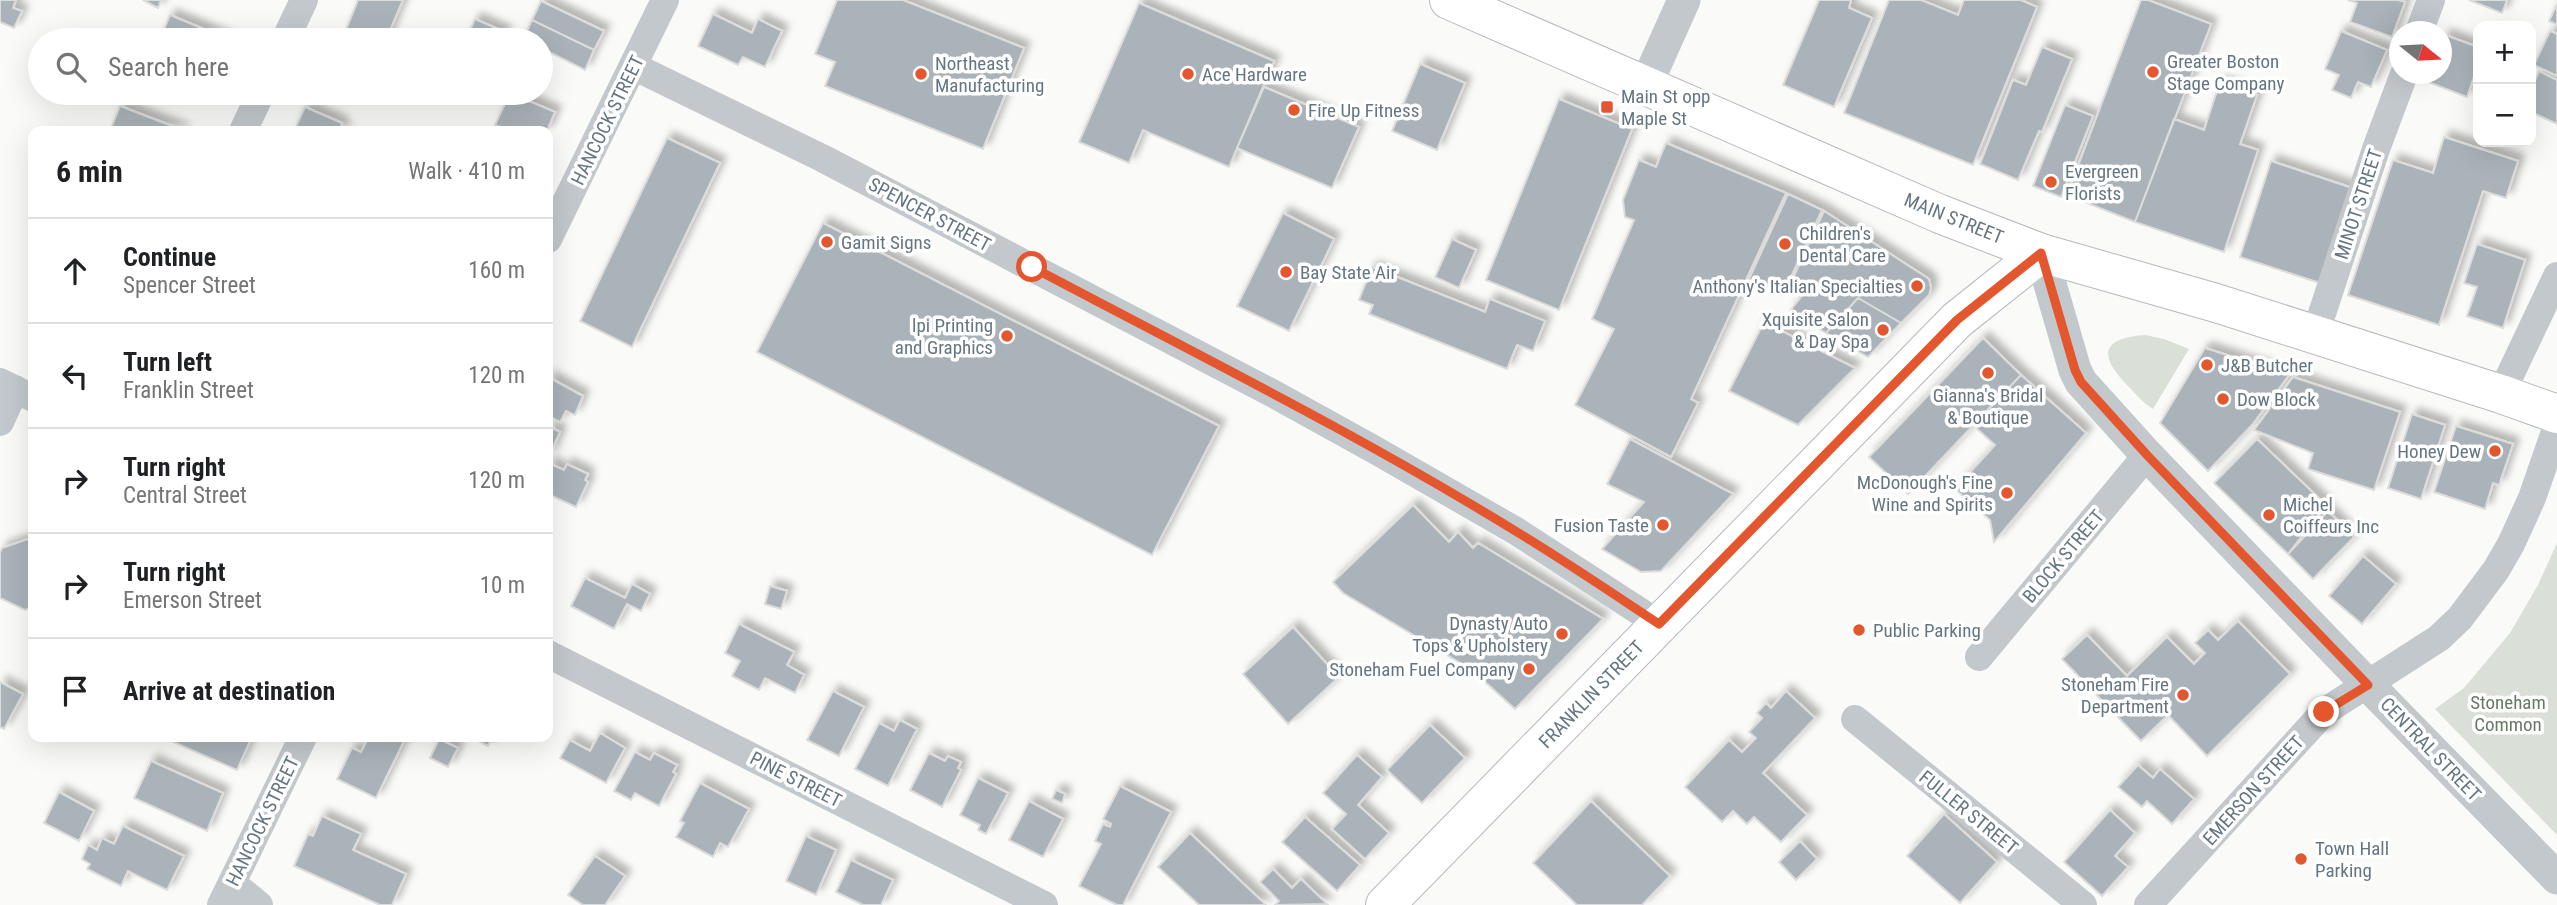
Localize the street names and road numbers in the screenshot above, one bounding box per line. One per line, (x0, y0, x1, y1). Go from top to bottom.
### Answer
street label: HANCOCK STREET (566, 52, 649, 189)
street label: MINOT STREET (2330, 146, 2387, 262)
street label: SPENCER STREET (865, 173, 995, 256)
street label: MAIN STREET (1901, 188, 2007, 249)
street label: BLOCK STREET (2018, 505, 2109, 608)
street label: FRANKLIN STREET (1534, 636, 1649, 753)
street label: CENTRAL STREET (2376, 693, 2486, 806)
street label: EMERSON STREET (2198, 731, 2309, 850)
street label: PINE STREET (746, 747, 845, 812)
street label: HANCOCK STREET (221, 753, 304, 890)
street label: FULLER STREET (1915, 766, 2023, 859)

